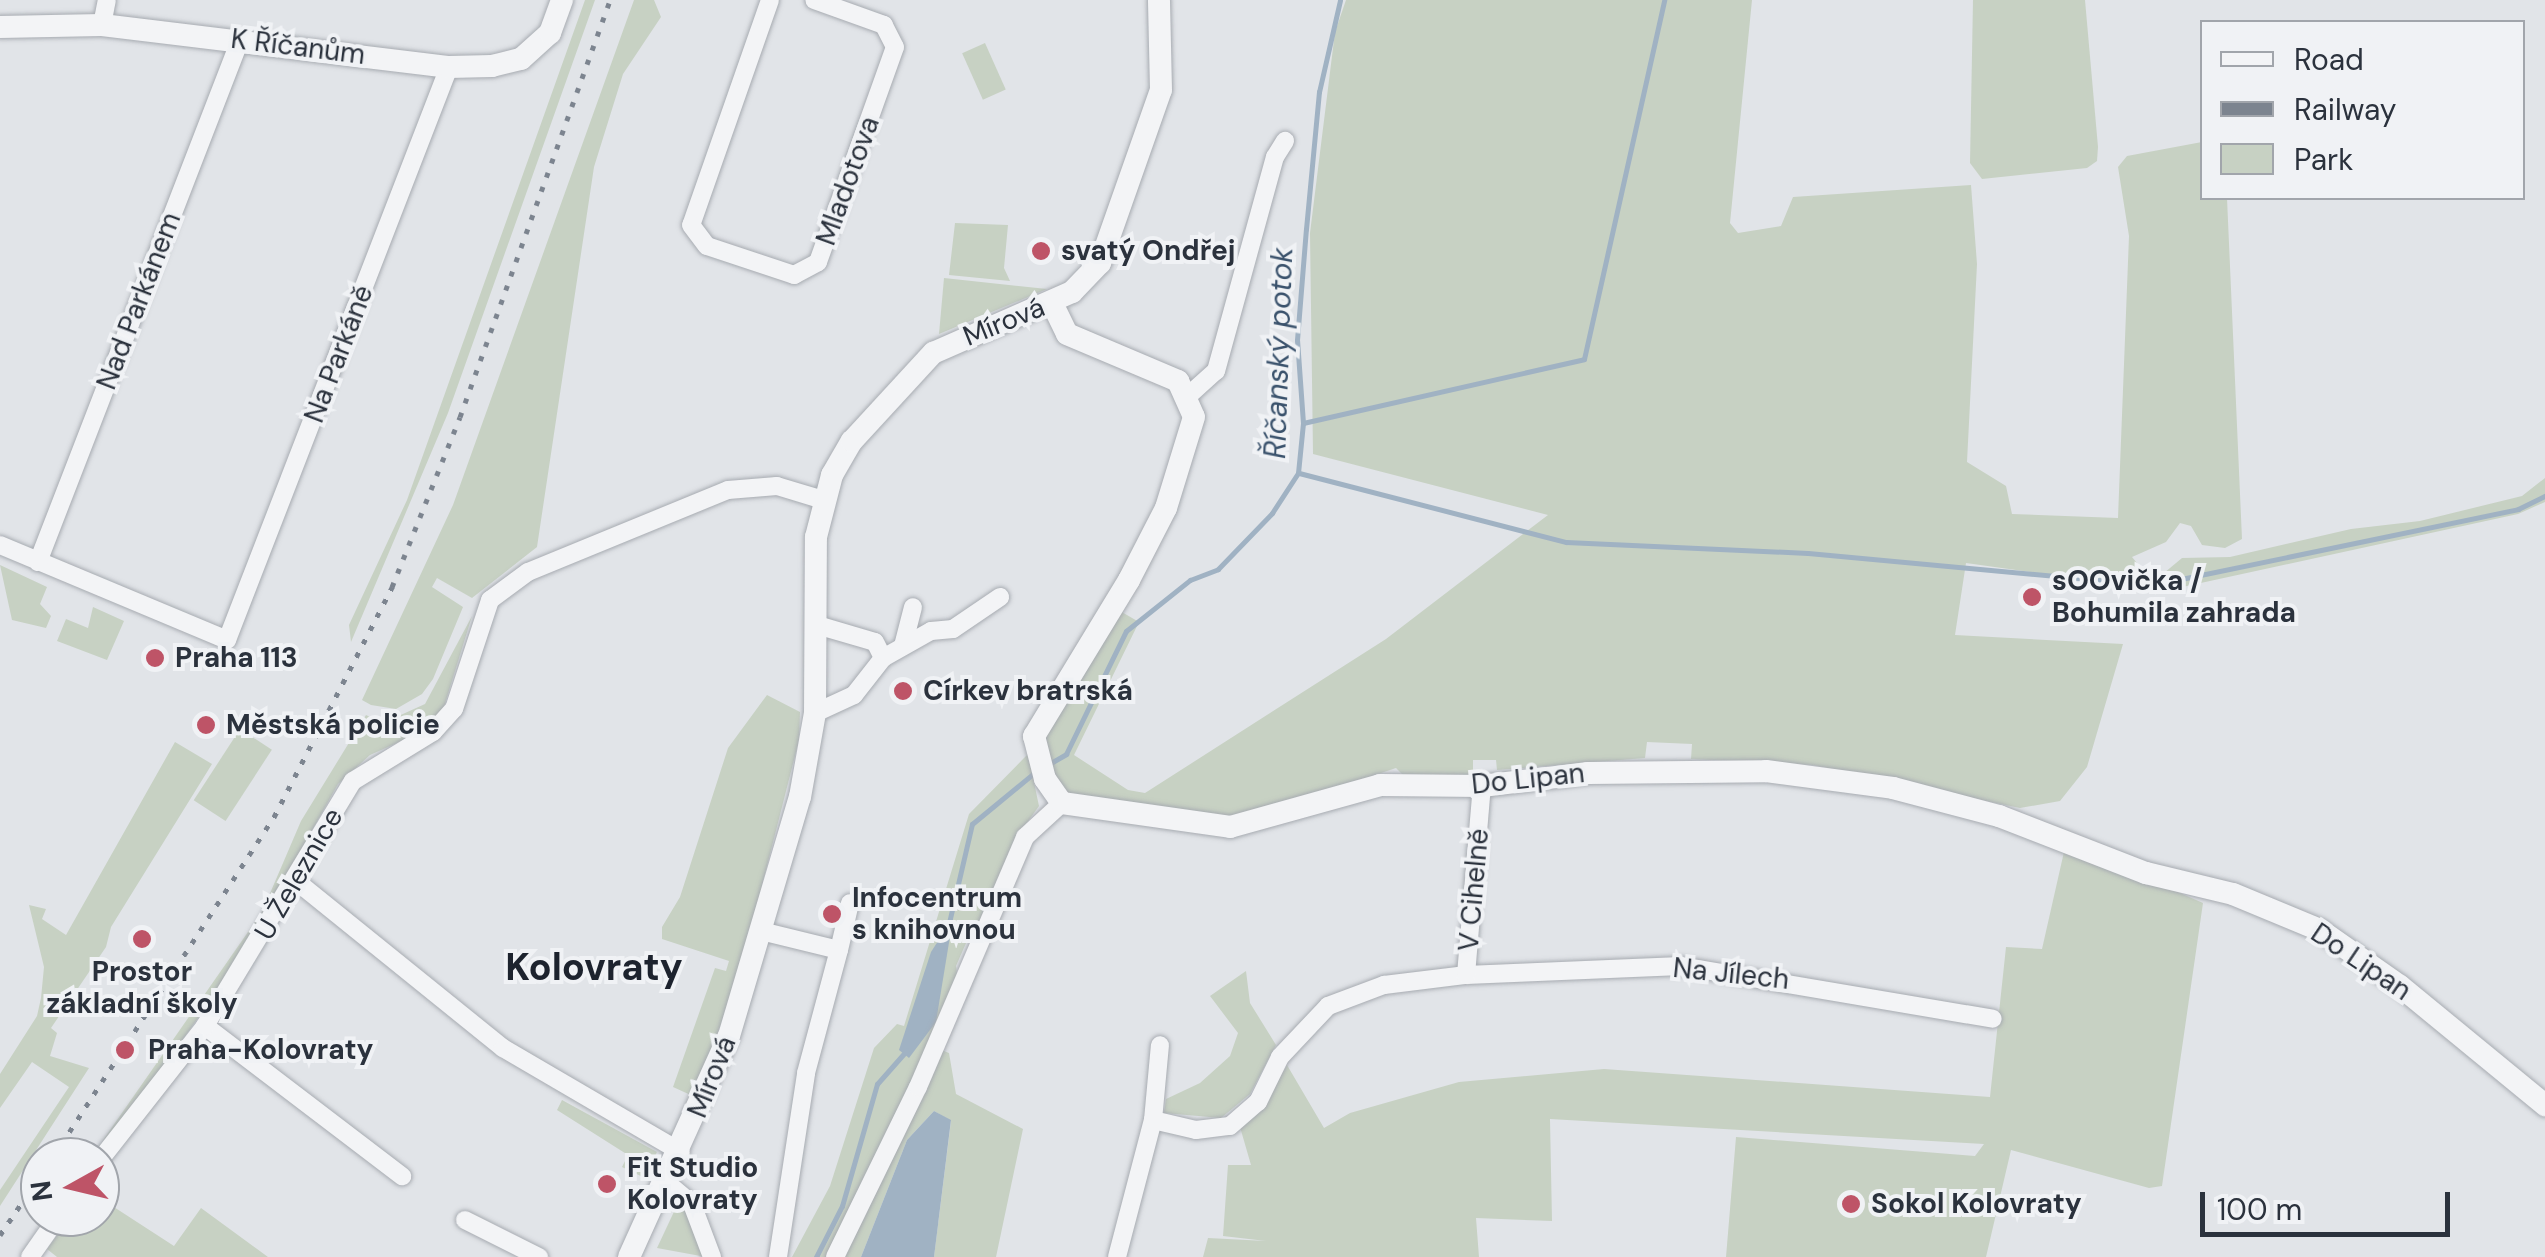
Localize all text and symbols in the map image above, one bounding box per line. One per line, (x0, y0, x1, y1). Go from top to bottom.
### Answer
legend (2200, 20, 2525, 200)
street label: K Říčanům (229, 22, 367, 72)
text: Road (2294, 40, 2364, 79)
text: Railway (2294, 90, 2397, 129)
street label: Mladotova (809, 112, 887, 250)
text: Park (2294, 140, 2353, 179)
street label: Nad Parkánem (90, 208, 188, 394)
place label: svatý Ondřej (1061, 234, 1235, 268)
marker: svatý Ondřej (1030, 240, 1052, 262)
water label: Říčanský potok (1257, 247, 1301, 459)
street label: Na Parkáně (297, 281, 381, 427)
street label: Mírová (958, 291, 1050, 353)
place label: sOOvička / Bohumila zahrada (2052, 564, 2296, 630)
marker: sOOvička / Bohumila zahrada (2021, 586, 2043, 608)
place label: Praha 113 (175, 641, 298, 675)
marker: Praha 113 (144, 647, 166, 669)
place label: Církev bratrská (923, 674, 1133, 708)
marker: Církev bratrská (892, 680, 914, 702)
place label: Městská policie (226, 708, 440, 742)
marker: Městská policie (195, 714, 217, 736)
street label: Do Lipan (1470, 756, 1586, 802)
street label: U Železnice (248, 802, 350, 946)
street label: V Cihelně (1452, 827, 1496, 953)
place label: Infocentrum s knihovnou (852, 881, 1022, 947)
marker: Infocentrum s knihovnou (821, 903, 843, 925)
street label: Do Lipan (2305, 916, 2417, 1008)
marker: Prostor základní školy (131, 928, 153, 950)
district label: Kolovraty (505, 945, 683, 991)
street label: Na Jílech (1671, 951, 1791, 997)
place label: Prostor základní školy (46, 955, 238, 1021)
street label: Mírová (681, 1031, 743, 1123)
place label: Praha-Kolovraty (148, 1033, 374, 1067)
marker: Praha-Kolovraty (112, 1037, 138, 1063)
north arrow (20, 1137, 120, 1237)
place label: Fit Studio Kolovraty (627, 1151, 758, 1217)
scale bar (2205, 1172, 2455, 1234)
marker: Fit Studio Kolovraty (596, 1173, 618, 1195)
text: N (22, 1178, 62, 1204)
place label: Sokol Kolovraty (1871, 1187, 2082, 1221)
text: 100 m (2217, 1190, 2302, 1229)
marker: Sokol Kolovraty (1840, 1193, 1862, 1215)

